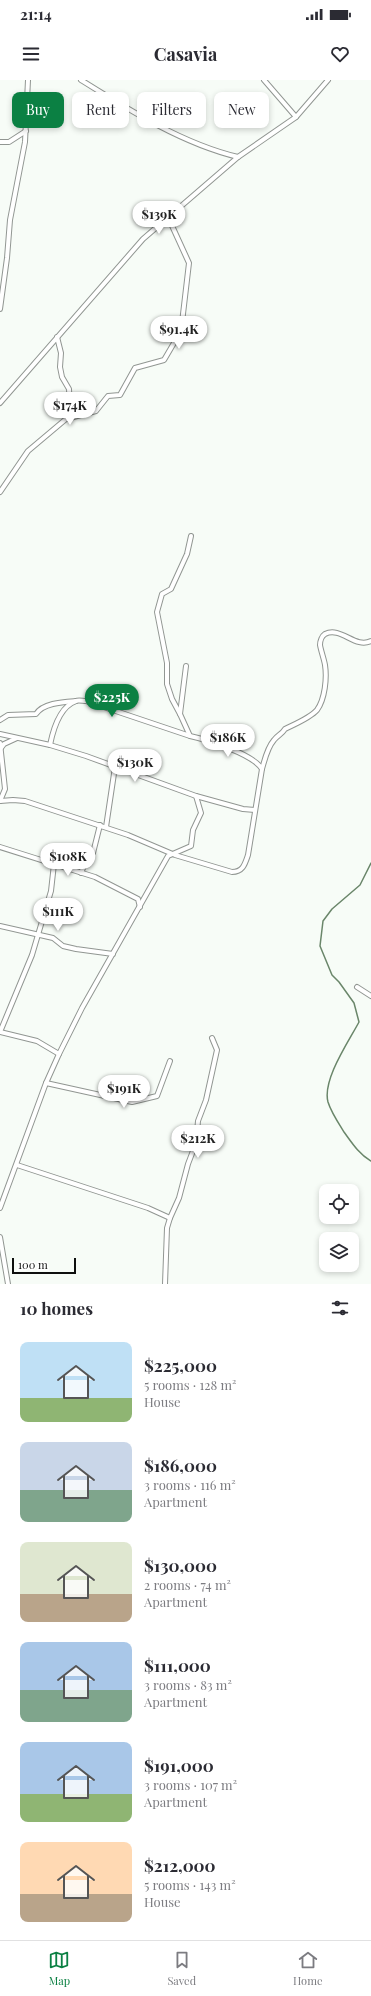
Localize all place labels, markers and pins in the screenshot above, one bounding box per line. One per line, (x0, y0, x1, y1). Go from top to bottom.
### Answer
pin: $139K (131, 201, 187, 235)
pin: $91.4K (146, 316, 212, 350)
pin: $174K (42, 392, 98, 426)
pin: $225K (84, 684, 140, 718)
pin: $186K (200, 724, 256, 758)
pin: $130K (107, 749, 163, 783)
pin: $108K (40, 843, 96, 877)
pin: $111K (30, 898, 86, 932)
pin: $191K (96, 1075, 152, 1109)
pin: $212K (170, 1125, 226, 1159)

